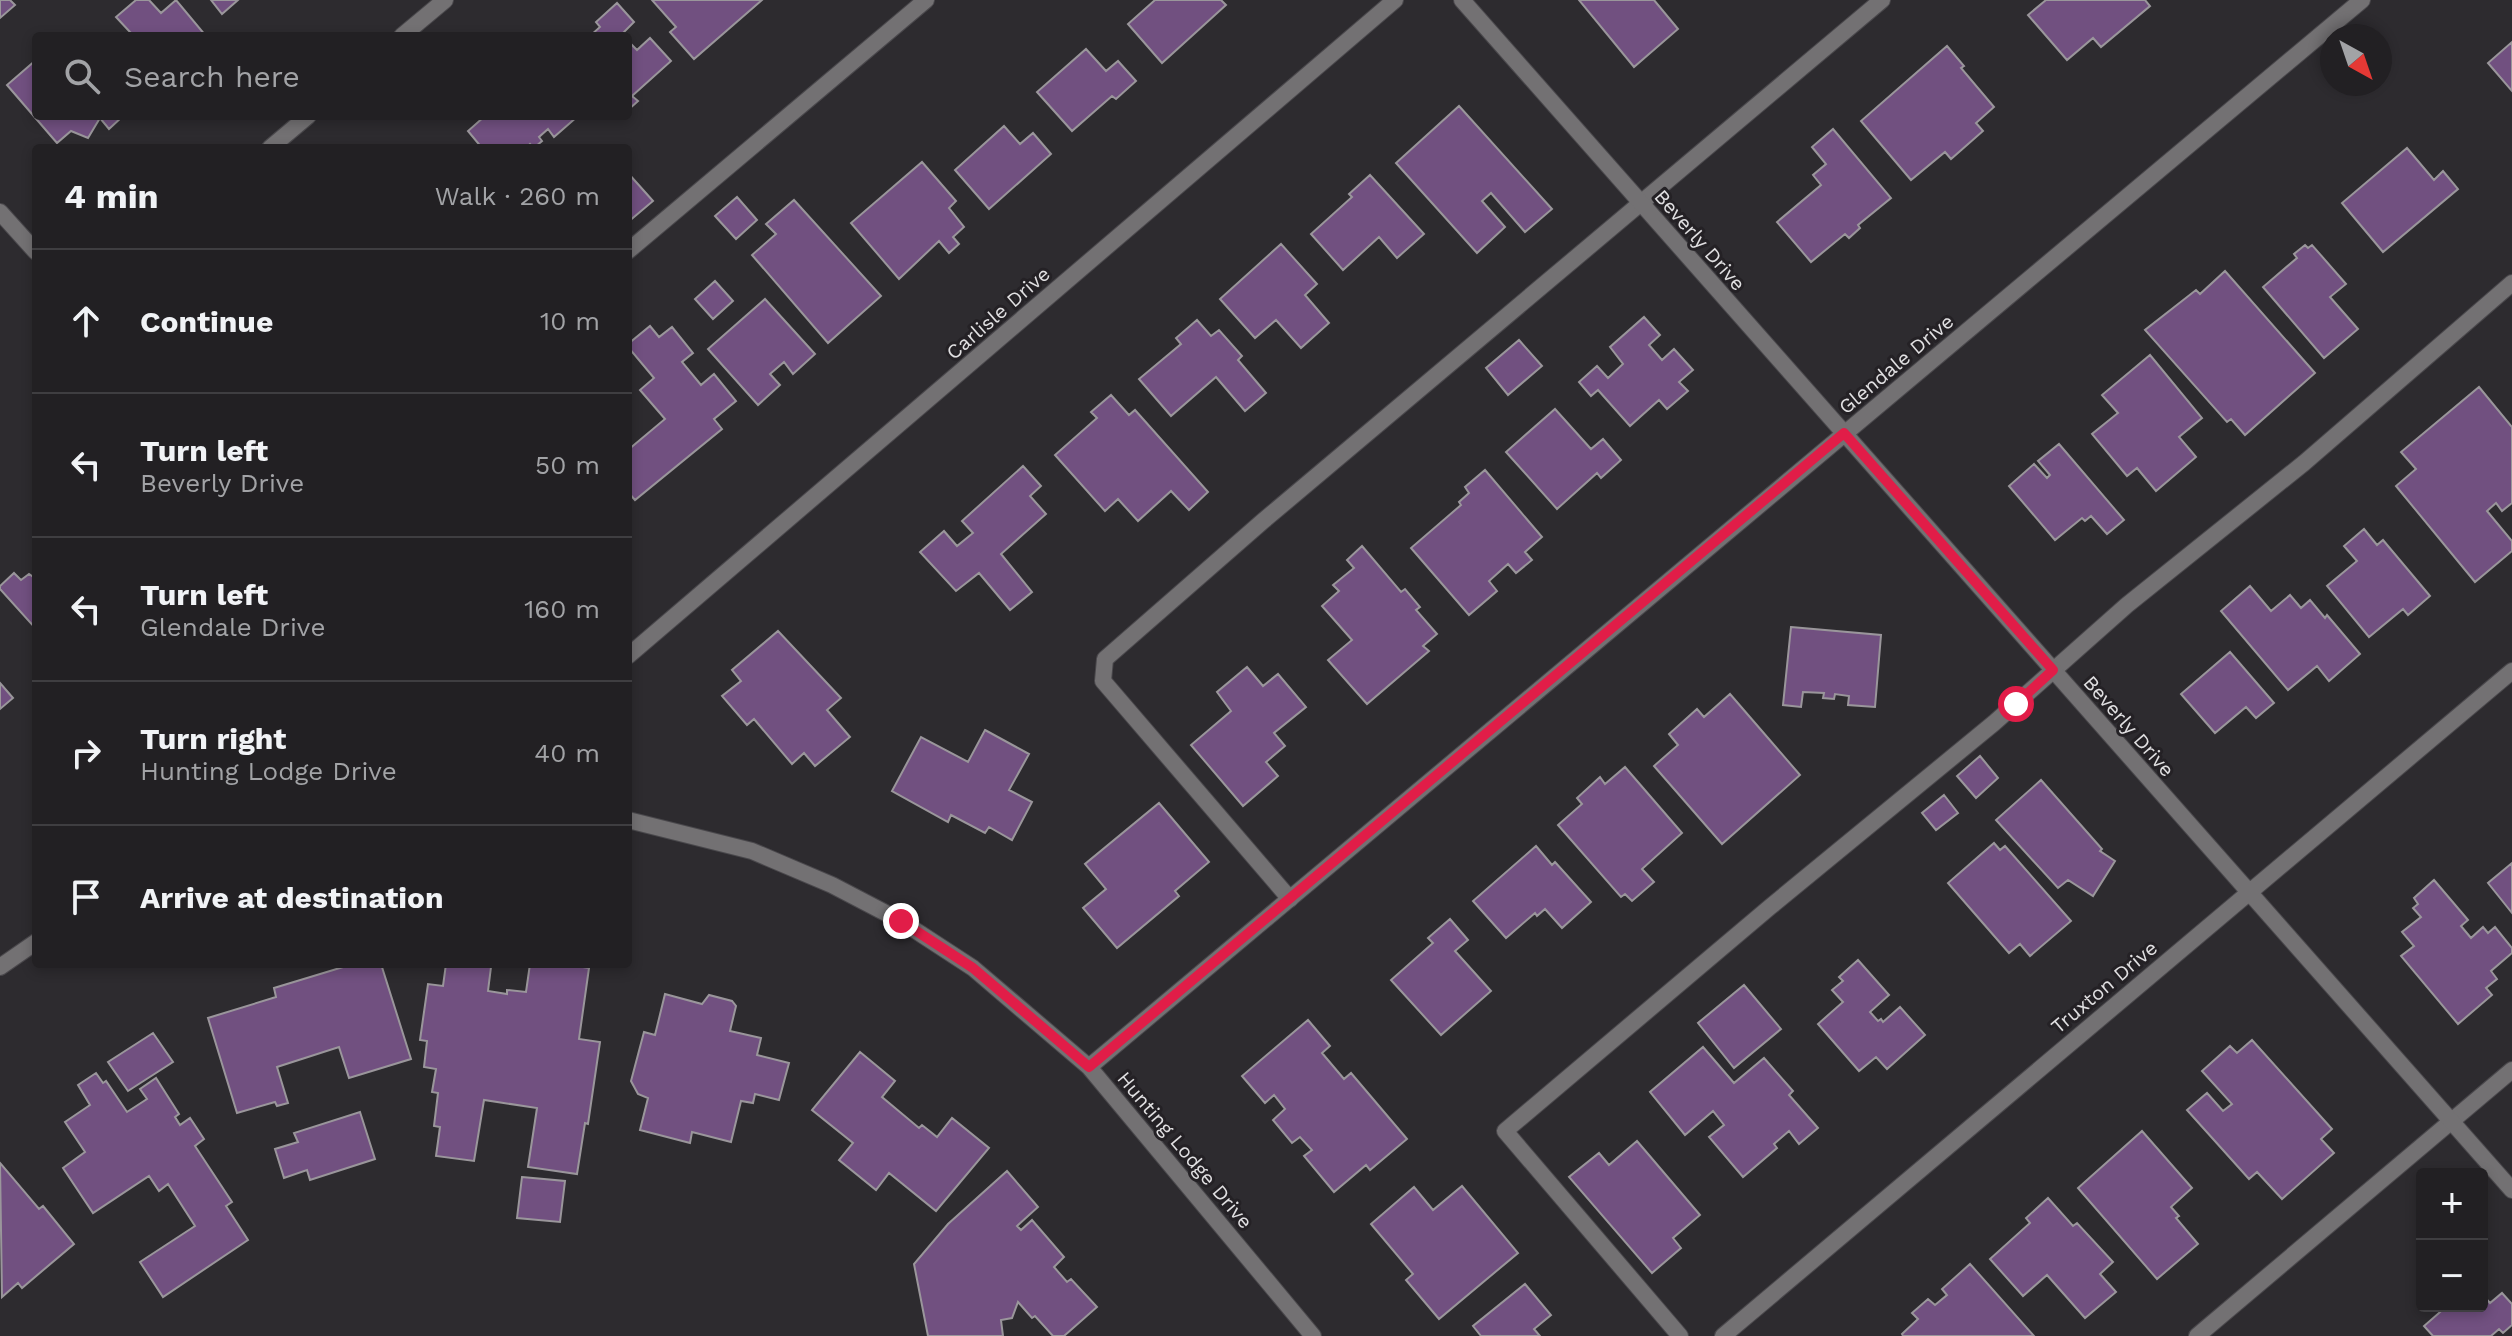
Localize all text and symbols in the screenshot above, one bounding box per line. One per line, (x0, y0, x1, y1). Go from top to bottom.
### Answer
north arrow (2320, 24, 2392, 96)
search box (32, 32, 632, 120)
icon: search (60, 54, 104, 98)
text: Search here (124, 59, 300, 94)
text: 4 min (64, 176, 159, 216)
text: Walk · 260 m (435, 181, 600, 211)
street label: Beverly Drive (1649, 184, 1751, 296)
street label: Carlisle Drive (941, 261, 1055, 365)
icon: ahead (64, 299, 108, 343)
text: Continue (140, 304, 273, 339)
text: 10 m (540, 306, 600, 336)
street label: Glendale Drive (1834, 309, 1958, 419)
text: Turn left (140, 433, 268, 468)
icon: left (64, 443, 108, 487)
text: 50 m (535, 450, 600, 480)
text: Beverly Drive (140, 468, 304, 498)
text: Turn left (140, 577, 268, 612)
icon: left (64, 587, 108, 631)
text: 160 m (524, 594, 600, 624)
text: Glendale Drive (140, 612, 325, 642)
street label: Beverly Drive (2078, 670, 2180, 782)
route start (1998, 686, 2034, 722)
text: Turn right (140, 721, 286, 756)
icon: right (64, 731, 108, 775)
text: 40 m (534, 738, 600, 768)
text: Hunting Lodge Drive (140, 756, 397, 786)
icon: arrive (64, 875, 108, 919)
text: Arrive at destination (140, 880, 444, 915)
route end (883, 903, 919, 939)
street label: Truxton Drive (2046, 936, 2162, 1038)
street label: Hunting Lodge Drive (1112, 1067, 1258, 1233)
map controls (2416, 1168, 2488, 1312)
button: + (2416, 1168, 2488, 1240)
button: − (2416, 1240, 2488, 1312)

